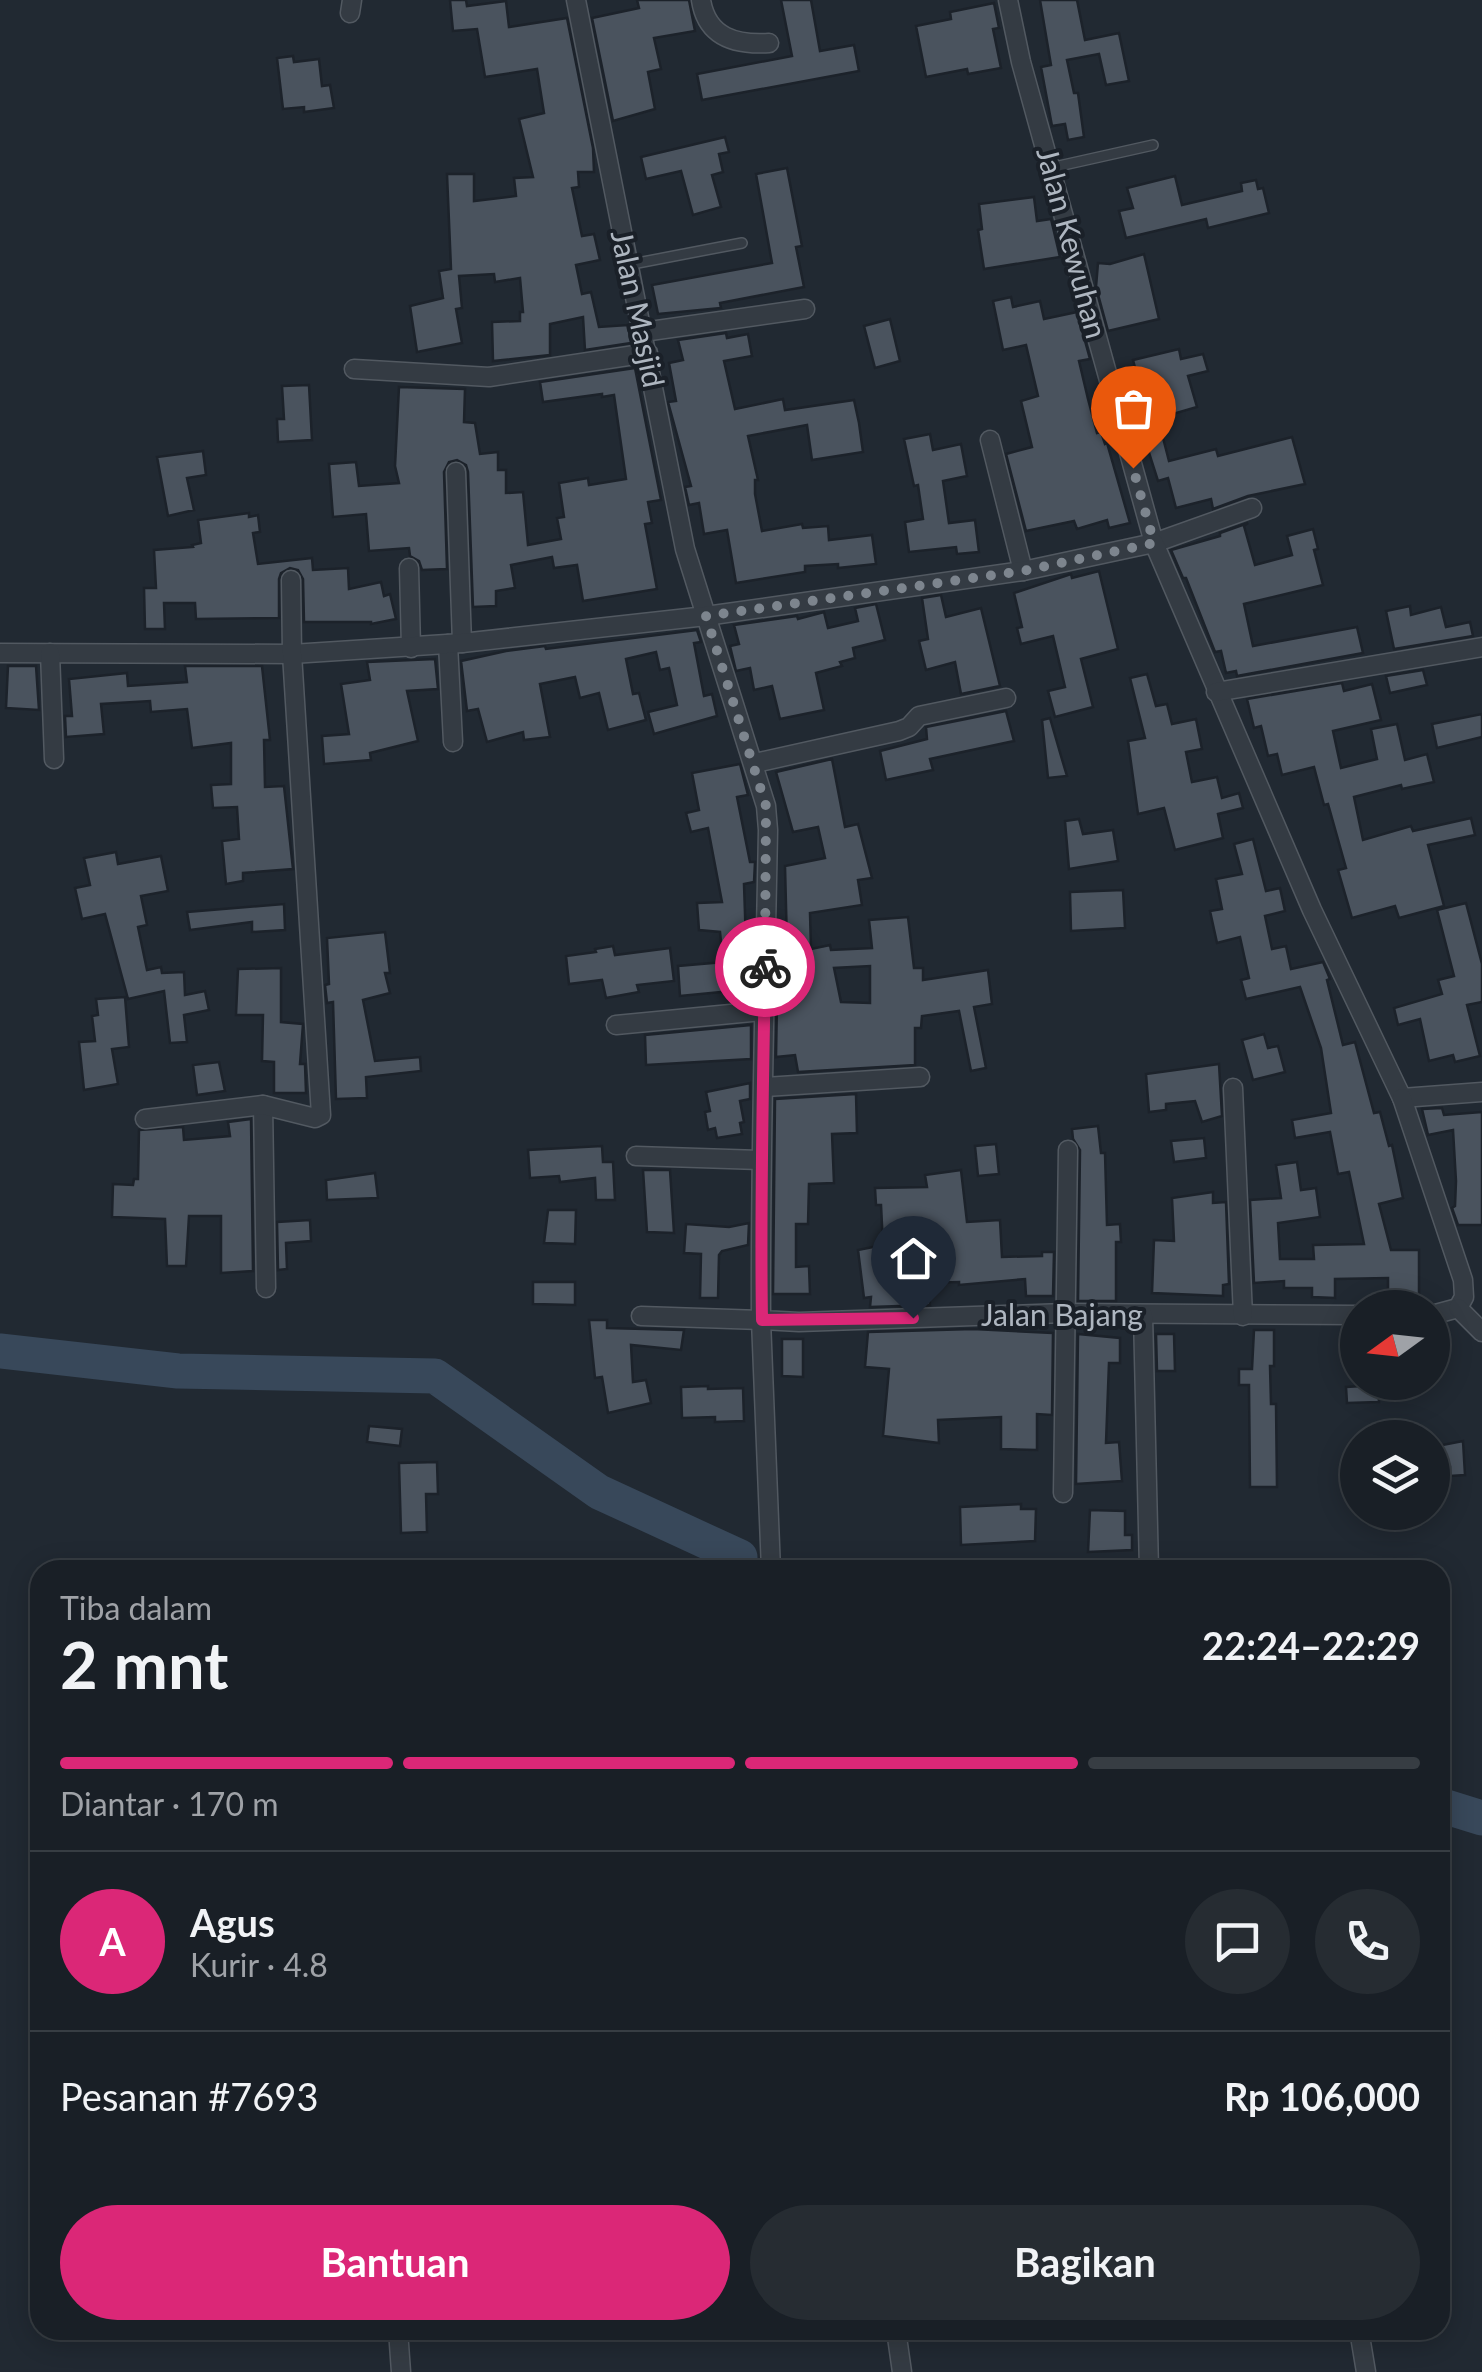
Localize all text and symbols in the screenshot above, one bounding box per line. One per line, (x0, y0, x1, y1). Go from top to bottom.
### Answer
street label: Jalan Kewuhan (1030, 143, 1116, 342)
street label: Jalan Masjid (605, 227, 673, 391)
pin (1091, 366, 1176, 469)
icon: bag (1106, 381, 1161, 436)
courier (715, 917, 815, 1017)
icon: bike (738, 940, 793, 995)
pin (871, 1216, 956, 1319)
icon: home (886, 1231, 941, 1286)
north arrow (1340, 1290, 1450, 1400)
map controls (1340, 1290, 1450, 1530)
street label: Jalan Bajang (981, 1296, 1143, 1332)
button: layers (1340, 1420, 1450, 1530)
text: Tiba dalam (60, 1588, 212, 1627)
text: 22:24–22:29 (1202, 1622, 1420, 1668)
text: 2 mnt (60, 1625, 228, 1703)
text: Diantar · 170 m (60, 1784, 278, 1823)
button: chat (1185, 1889, 1290, 1994)
button: phone (1315, 1889, 1420, 1994)
text: Agus (190, 1899, 275, 1945)
text: A (99, 1918, 126, 1964)
text: Kurir · 4.8 (190, 1945, 328, 1984)
text: Pesanan #7693 (60, 2073, 318, 2119)
text: Rp 106,000 (1224, 2073, 1420, 2119)
button: Bantuan (60, 2205, 730, 2320)
button: Bagikan (750, 2205, 1420, 2320)

